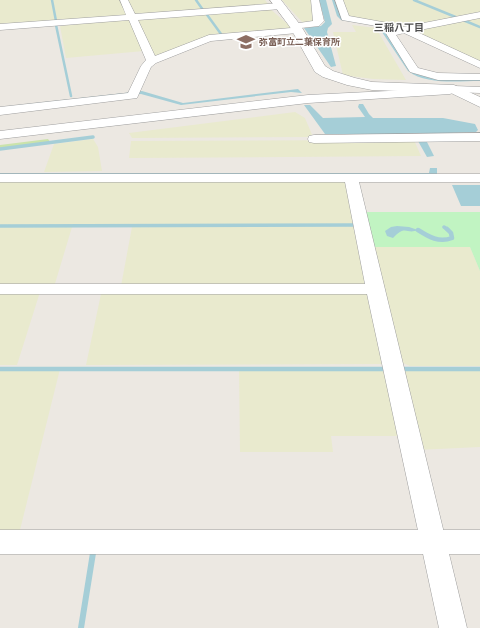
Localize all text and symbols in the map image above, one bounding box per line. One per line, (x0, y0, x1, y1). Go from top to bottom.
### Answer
district label: 三稲八丁目 (374, 22, 424, 34)
school or university icon: 弥富町立二葉保育所 (236, 32, 256, 52)
place label: 弥富町立二葉保育所 (259, 37, 340, 47)

